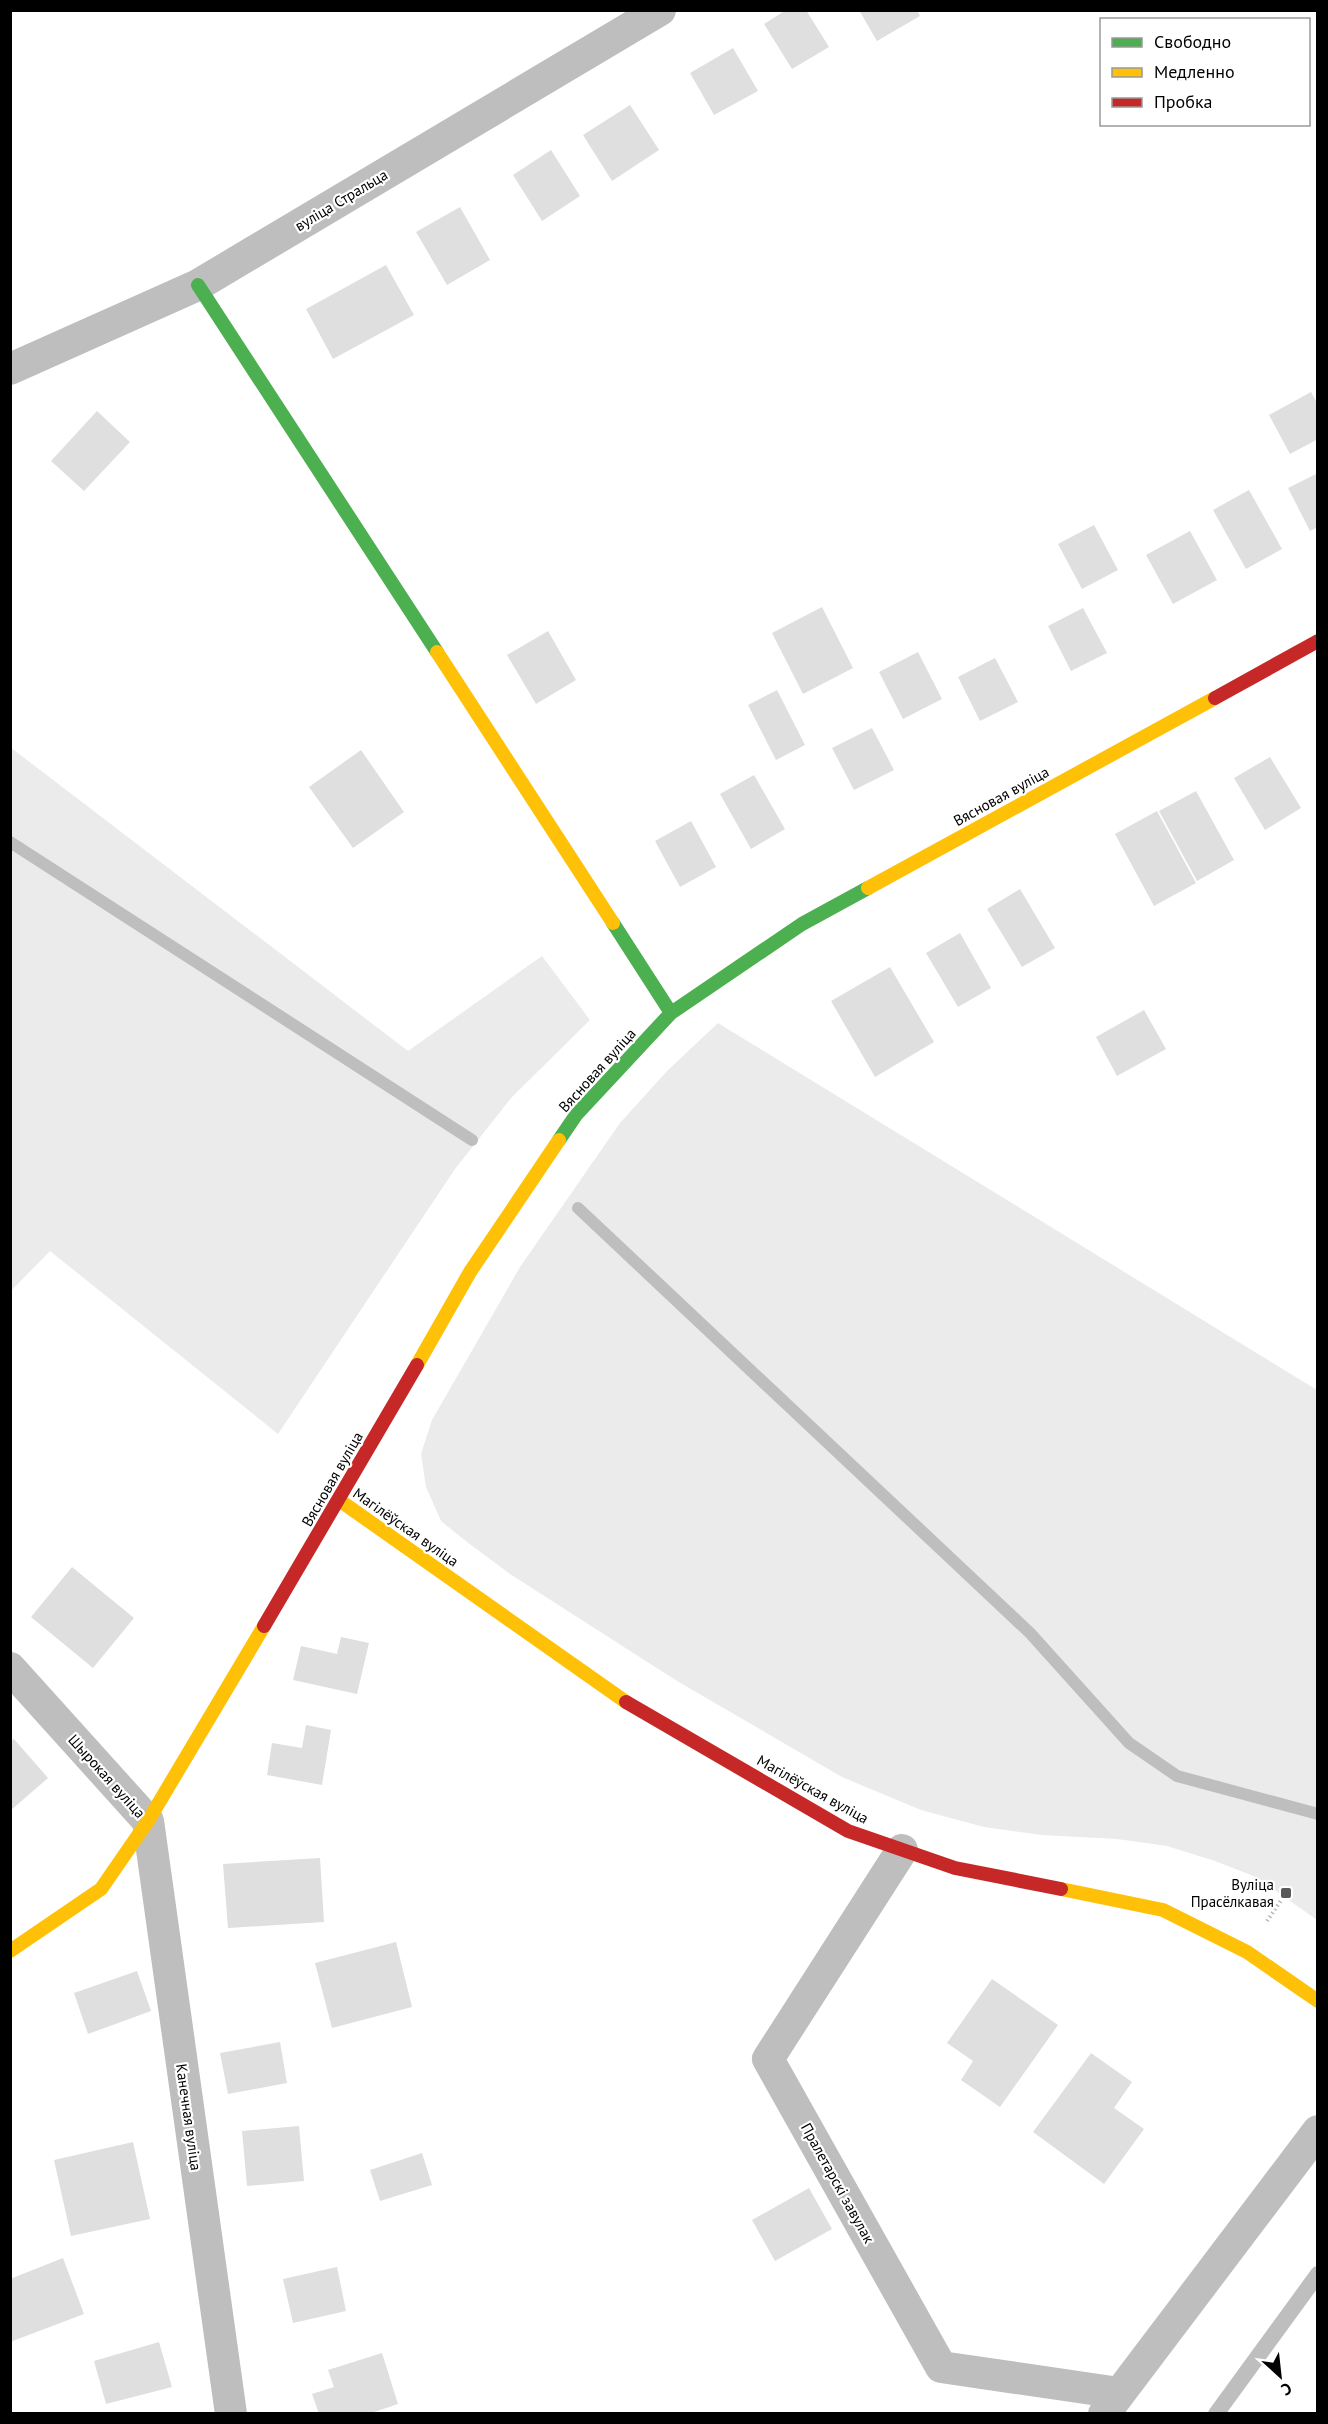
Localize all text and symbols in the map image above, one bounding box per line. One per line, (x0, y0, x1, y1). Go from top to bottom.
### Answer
legend (1100, 18, 1310, 126)
text: Свободно (1154, 30, 1231, 53)
text: Медленно (1154, 60, 1235, 83)
text: Пробка (1154, 90, 1212, 113)
street label: вуліца Стральца (291, 165, 391, 235)
street label: Вясновая вуліца (950, 762, 1052, 830)
street label: Вясновая вуліца (554, 1024, 640, 1116)
street label: Вясновая вуліца (297, 1428, 367, 1530)
street label: Магілёўская вуліца (349, 1483, 463, 1571)
street label: Шырокая вуліца (64, 1730, 150, 1822)
street label: Магілёўская вуліца (754, 1750, 872, 1828)
place label: Вуліца Прасёлкавая (1191, 1875, 1274, 1911)
marker: Вуліца Прасёлкавая (1279, 1886, 1293, 1900)
street label: Канечная вуліца (172, 2062, 206, 2172)
street label: Пралетарскі завулак (797, 2120, 879, 2247)
north arrow (1250, 2346, 1310, 2406)
text: С (1278, 2378, 1295, 2400)

